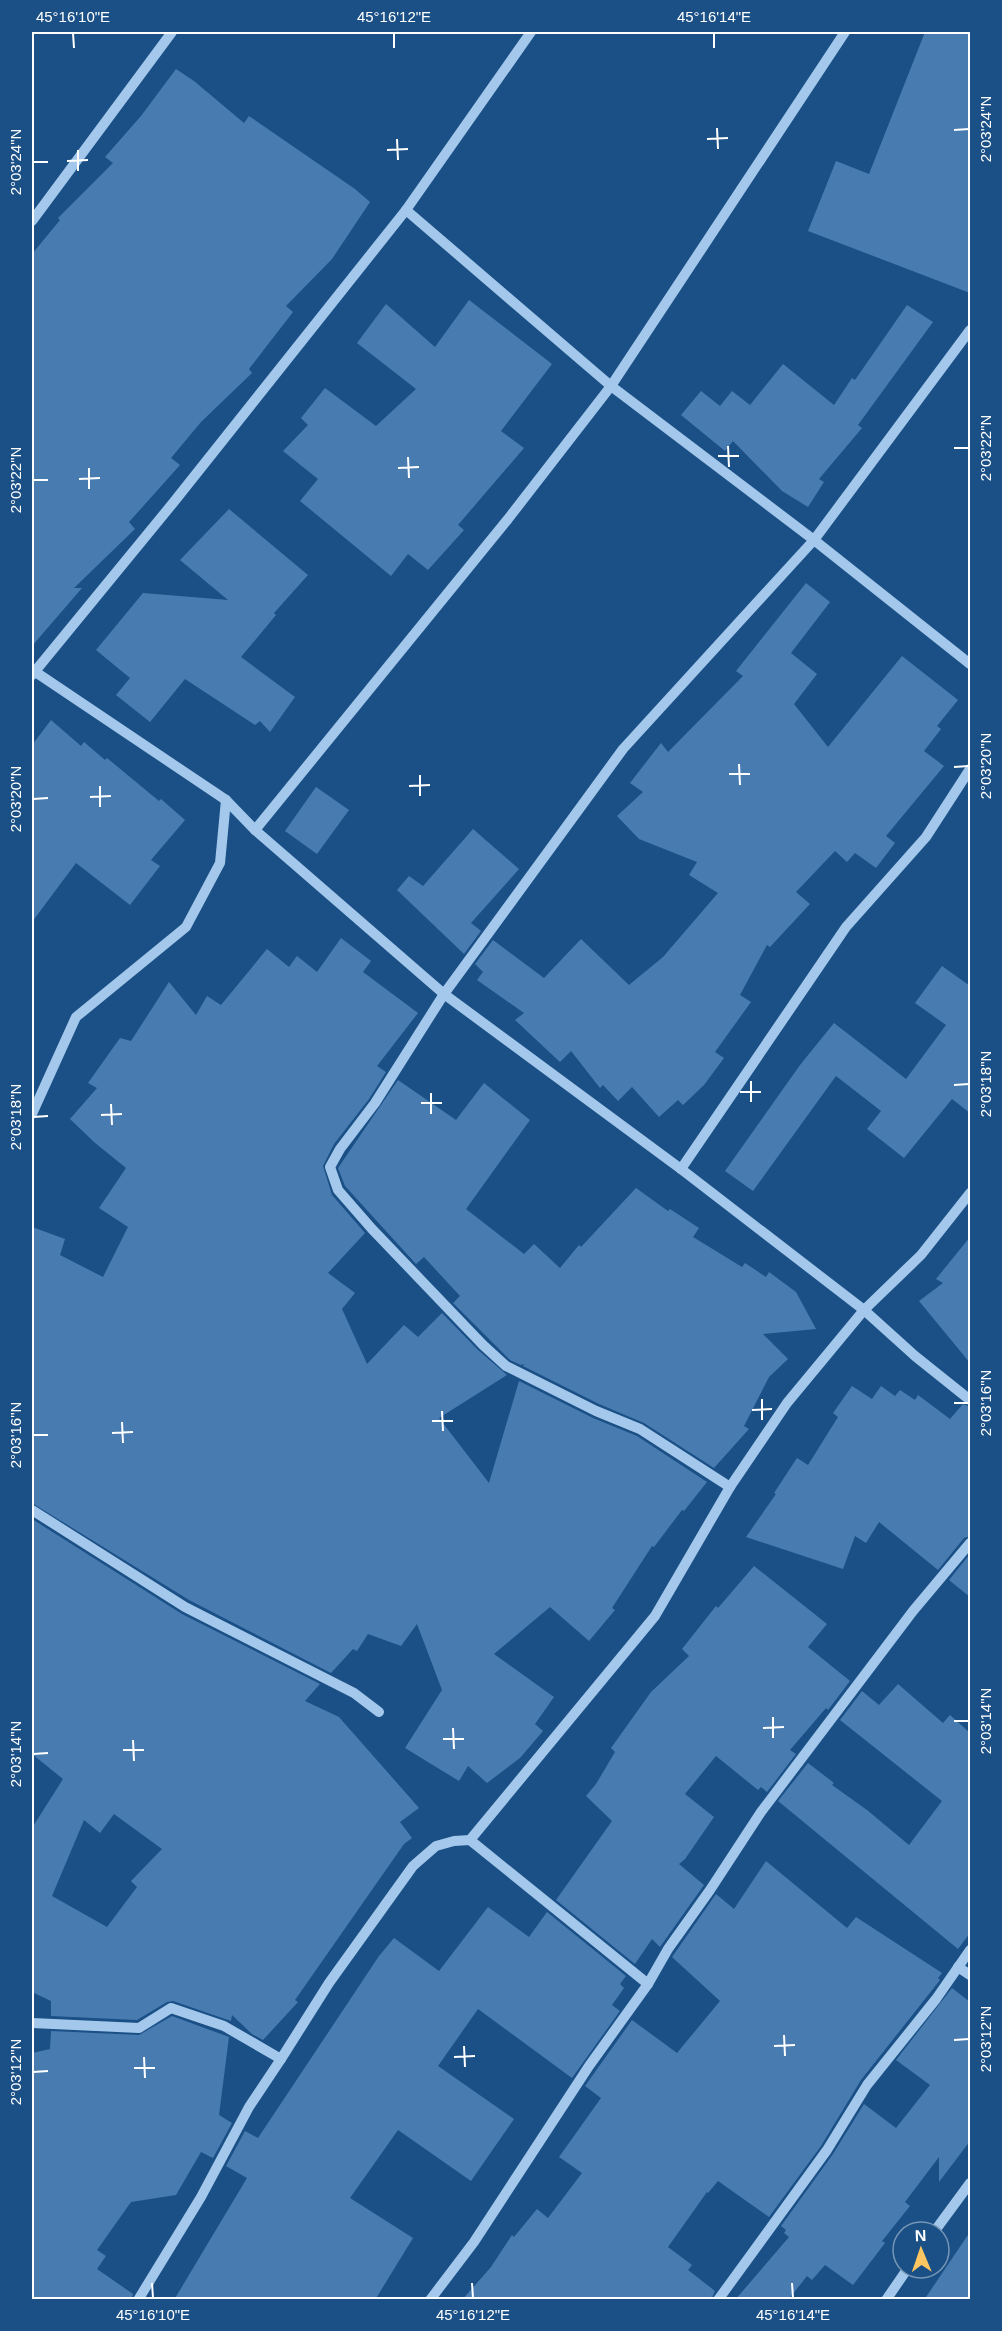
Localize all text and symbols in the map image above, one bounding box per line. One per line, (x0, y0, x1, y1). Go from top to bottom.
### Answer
text: 45°16'10"E (36, 8, 110, 25)
text: 45°16'12"E (357, 8, 431, 25)
text: 45°16'14"E (677, 8, 751, 25)
text: 2°03'24"N (977, 96, 994, 162)
text: 2°03'24"N (7, 129, 24, 195)
text: 2°03'22"N (977, 415, 994, 481)
text: 2°03'22"N (7, 447, 24, 513)
text: 2°03'20"N (977, 733, 994, 799)
text: 2°03'20"N (7, 766, 24, 832)
text: 2°03'18"N (977, 1051, 994, 1117)
text: 2°03'18"N (7, 1084, 24, 1150)
text: 2°03'16"N (977, 1370, 994, 1436)
text: 2°03'16"N (7, 1402, 24, 1468)
text: 2°03'14"N (977, 1688, 994, 1754)
text: 2°03'14"N (7, 1721, 24, 1787)
text: 2°03'12"N (977, 2006, 994, 2072)
text: 2°03'12"N (7, 2039, 24, 2105)
north arrow (891, 2220, 951, 2280)
text: N (914, 2227, 927, 2244)
text: 45°16'10"E (116, 2306, 190, 2323)
text: 45°16'12"E (436, 2306, 510, 2323)
text: 45°16'14"E (756, 2306, 830, 2323)

